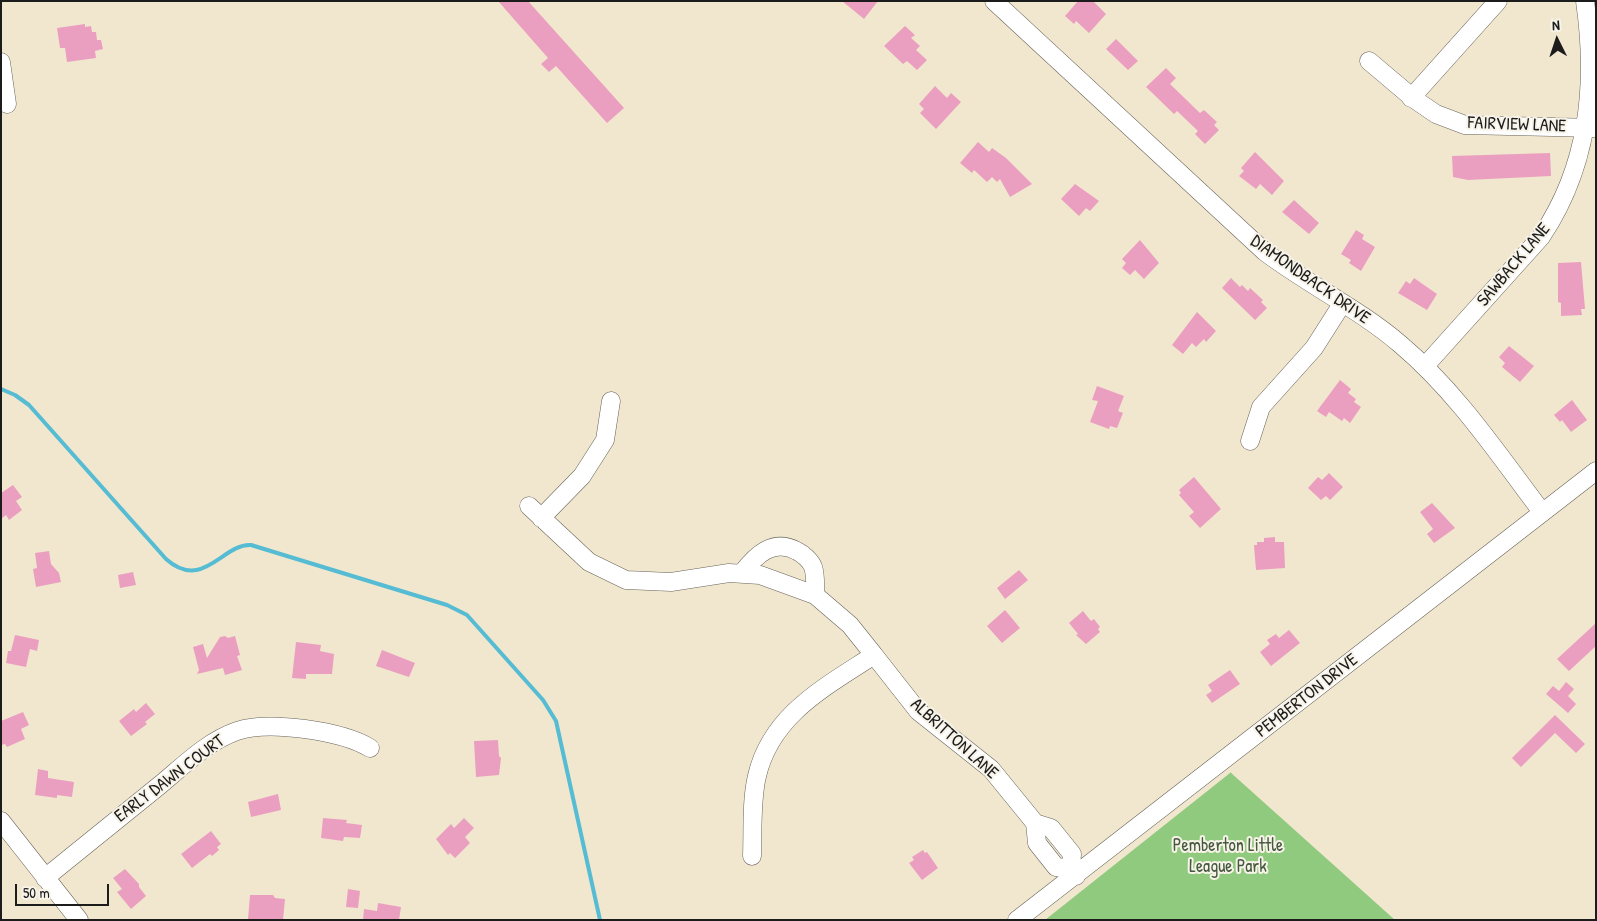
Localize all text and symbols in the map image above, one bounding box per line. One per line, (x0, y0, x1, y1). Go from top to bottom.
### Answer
north arrow (1532, 15, 1582, 65)
text: N (1552, 15, 1560, 34)
street label: FAIRVIEW LANE (1467, 112, 1567, 138)
street label: SAWBACK LANE (1473, 219, 1555, 311)
street label: DIAMONDBACK DRIVE (1246, 231, 1374, 329)
street label: PEMBERTON DRIVE (1252, 649, 1362, 743)
street label: ALBRITTON LANE (906, 694, 1002, 784)
street label: EARLY DAWN COURT (111, 731, 229, 827)
park label: Pemberton Little League Park (1173, 835, 1283, 878)
scale bar (18, 874, 111, 906)
text: 50 m (23, 882, 50, 903)

